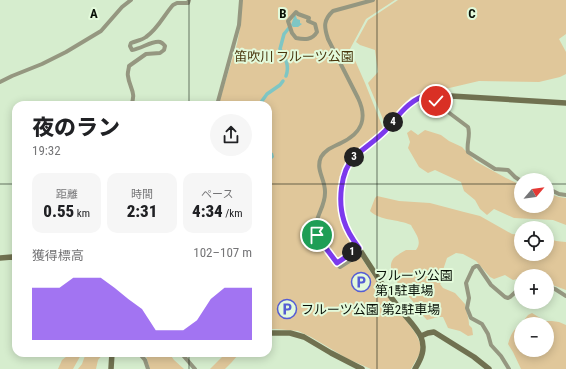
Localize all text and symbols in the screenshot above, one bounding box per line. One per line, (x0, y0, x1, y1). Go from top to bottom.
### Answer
text: A (90, 6, 98, 21)
text: B (279, 6, 287, 21)
text: C (468, 6, 476, 21)
park label: 笛吹川 フルーツ公園 (234, 49, 354, 64)
pin (419, 84, 453, 118)
icon: check (425, 90, 447, 112)
pin: 4 (383, 112, 403, 132)
button: share (210, 114, 252, 156)
text: 夜のラン (32, 115, 120, 140)
text: 4 (390, 115, 396, 128)
text: 19:32 (32, 143, 61, 158)
pin: 3 (344, 147, 364, 167)
text: 3 (351, 150, 357, 163)
north arrow (514, 173, 554, 213)
map controls (514, 173, 554, 357)
text: 距離 (56, 188, 78, 201)
text: 時間 (131, 188, 153, 201)
text: ペース (201, 188, 234, 201)
text: 0.55 (43, 201, 74, 221)
text: 2:31 (127, 201, 157, 221)
text: 4:34 (192, 201, 223, 221)
text: km (74, 207, 90, 220)
text: /km (223, 207, 243, 220)
pin (300, 218, 334, 252)
button: locate (514, 221, 554, 261)
icon: arrive (306, 224, 328, 246)
pin: 1 (342, 242, 362, 262)
text: 102–107 m (193, 245, 252, 260)
text: 1 (349, 245, 355, 258)
text: 獲得標高 (32, 248, 84, 263)
place label: フルーツ公園 第1駐車場 (375, 268, 453, 298)
button: + (514, 269, 554, 309)
parking icon: フルーツ公園 第1駐車場 (350, 271, 372, 293)
parking icon: フルーツ公園 第2駐車場 (276, 298, 298, 320)
place label: フルーツ公園 第2駐車場 (301, 302, 440, 317)
button: − (514, 317, 554, 357)

